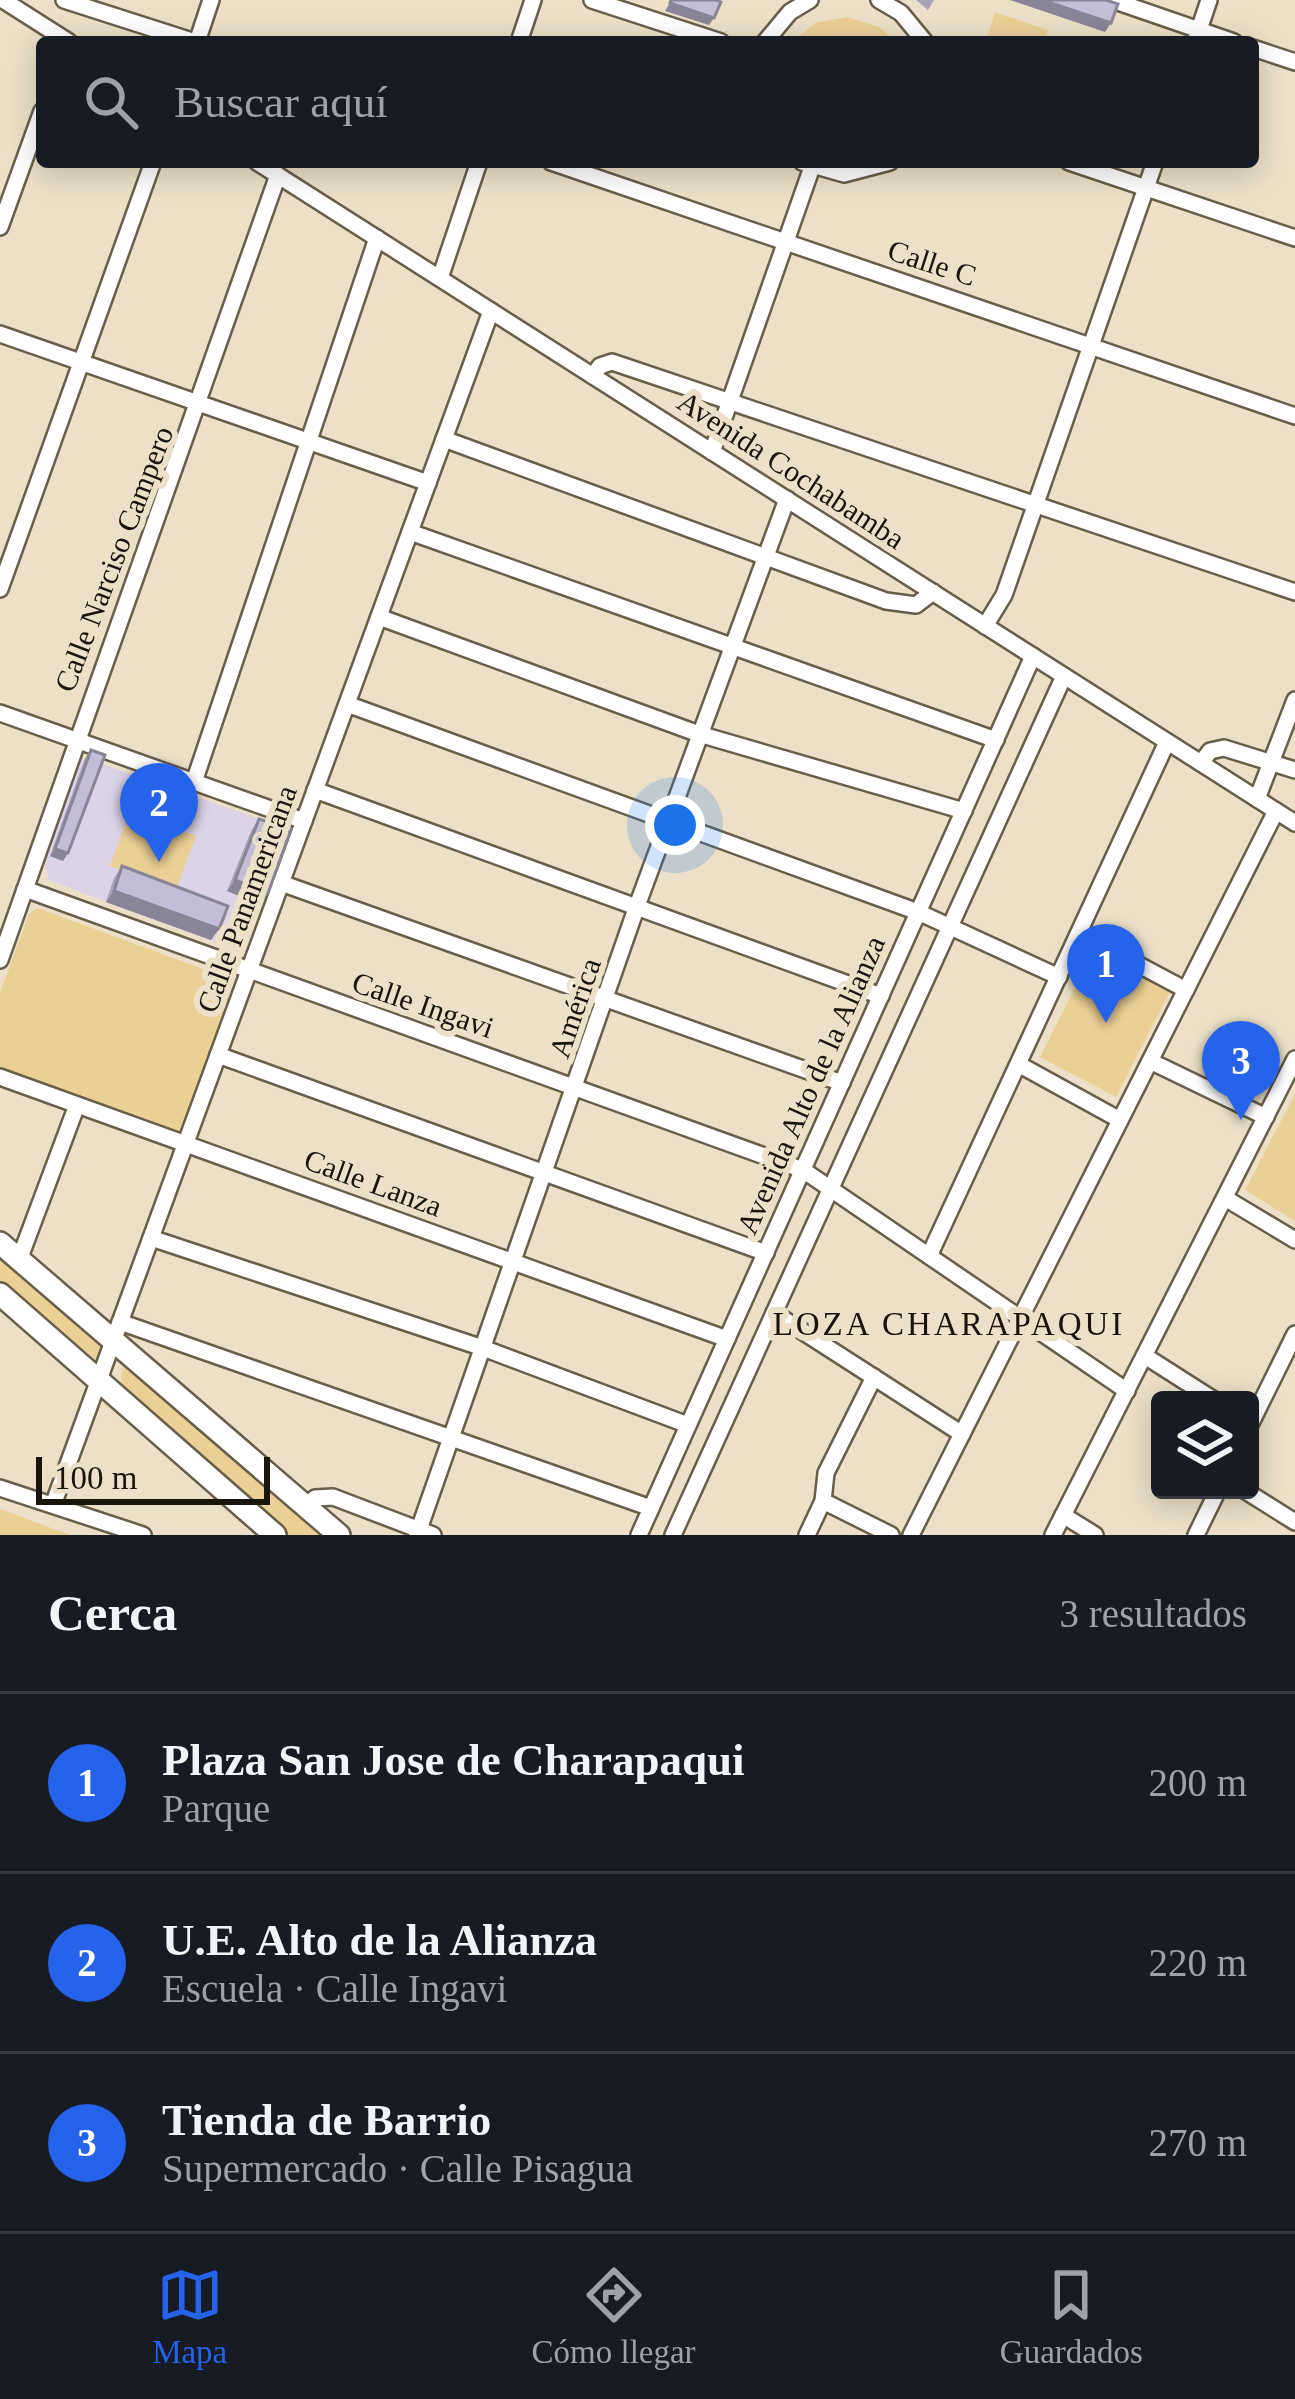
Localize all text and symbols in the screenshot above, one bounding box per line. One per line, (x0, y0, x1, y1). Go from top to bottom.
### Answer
search box (36, 36, 1259, 168)
icon: search (78, 69, 144, 135)
text: Buscar aquí (174, 77, 388, 127)
street label: Calle C (884, 233, 980, 292)
street label: Avenida Cochabamba (672, 384, 911, 555)
street label: Calle Narciso Campero (48, 421, 179, 696)
pin: 2 (120, 763, 198, 862)
street label: Calle Panamericana (190, 781, 303, 1017)
your location (645, 795, 705, 855)
pin: 1 (1067, 924, 1145, 1023)
street label: Avenida Alto de la Alianza (730, 931, 891, 1239)
street label: América (542, 954, 607, 1062)
street label: Calle Ingavi (348, 965, 498, 1044)
pin: 3 (1202, 1021, 1280, 1120)
street label: Calle Lanza (300, 1142, 447, 1223)
district label: LOZA CHARAPAQUI (773, 1306, 1125, 1342)
map controls (1151, 1391, 1259, 1499)
button: layers (1151, 1391, 1259, 1499)
scale bar (36, 1451, 270, 1504)
text: 100 m (54, 1460, 137, 1496)
text: Cerca (48, 1585, 177, 1641)
text: 3 resultados (1060, 1592, 1247, 1635)
text: Plaza San Jose de Charapaqui (162, 1735, 745, 1785)
text: 1 (77, 1761, 97, 1804)
text: 200 m (1148, 1761, 1247, 1804)
text: Parque (162, 1787, 270, 1830)
text: U.E. Alto de la Alianza (162, 1915, 597, 1965)
text: 2 (77, 1941, 97, 1984)
text: 220 m (1148, 1941, 1247, 1984)
text: Escuela · Calle Ingavi (162, 1967, 507, 2010)
text: Tienda de Barrio (162, 2095, 491, 2145)
text: 3 (77, 2121, 97, 2164)
text: 270 m (1148, 2121, 1247, 2164)
text: Supermercado · Calle Pisagua (162, 2147, 633, 2190)
tab: Mapa (152, 2262, 227, 2371)
tab: Cómo llegar (532, 2262, 696, 2371)
tab: Guardados (1000, 2262, 1143, 2371)

